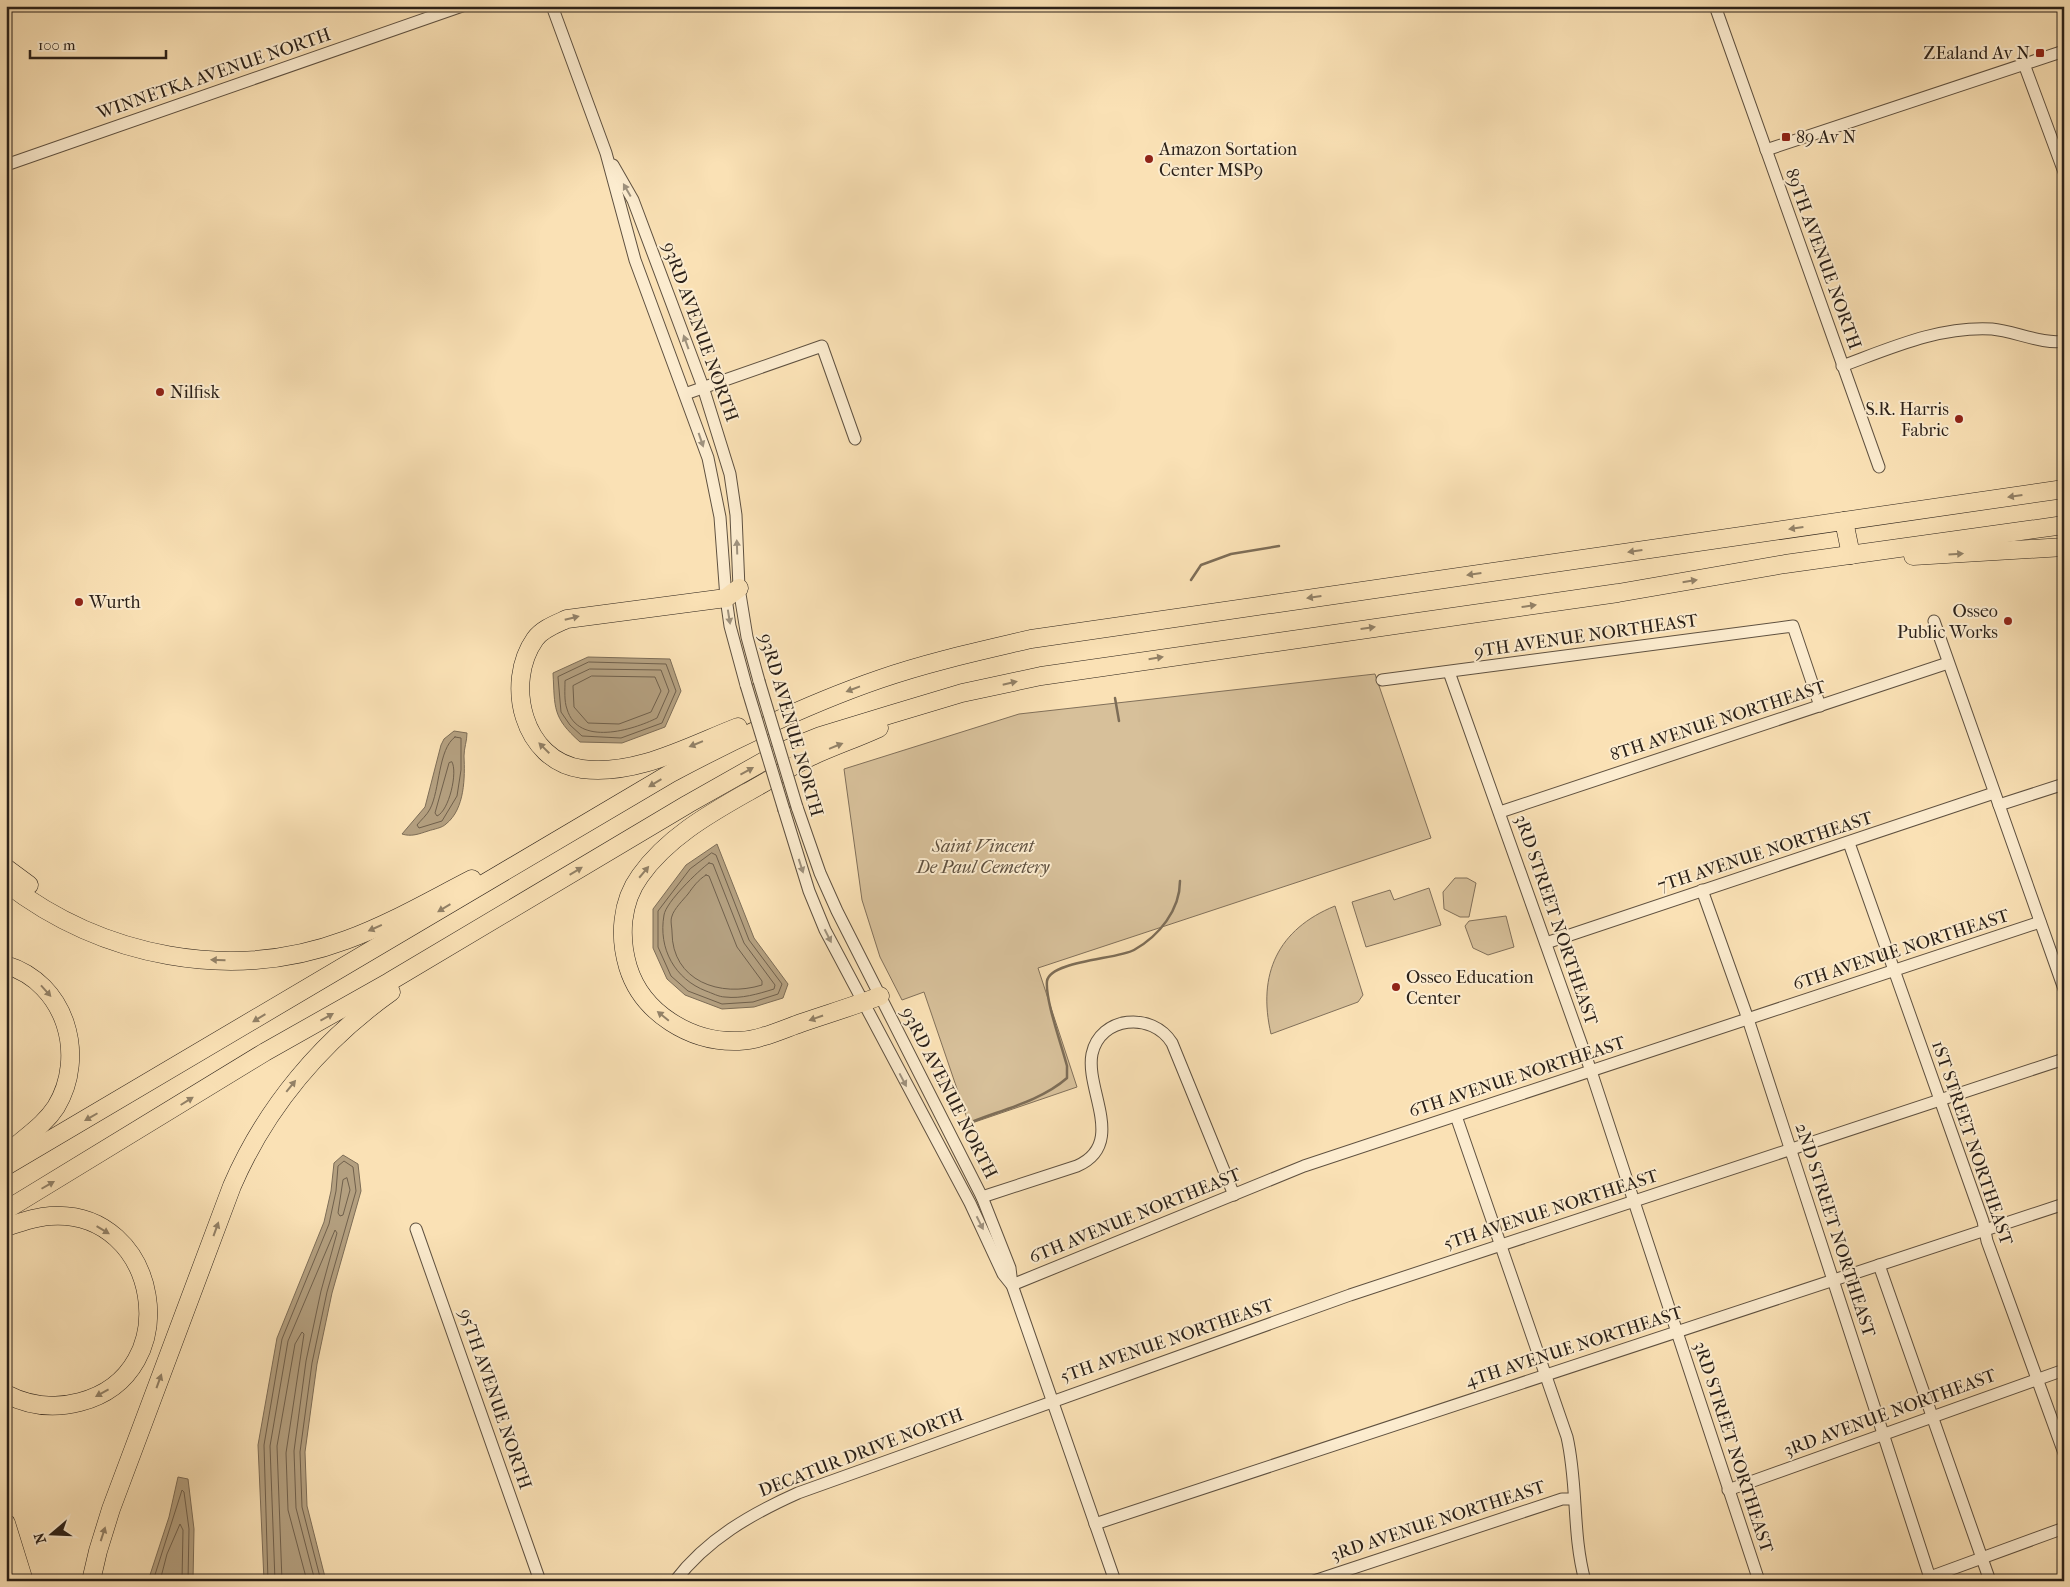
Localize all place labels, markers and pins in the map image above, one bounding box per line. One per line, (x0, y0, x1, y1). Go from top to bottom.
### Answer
place label: ZEaland Av N (1923, 43, 2030, 64)
marker: ZEaland Av N (2034, 47, 2046, 59)
place label: 89 Av N (1796, 127, 1857, 148)
marker: 89 Av N (1780, 131, 1792, 143)
place label: Amazon Sortation Center MSP9 (1158, 139, 1298, 181)
marker: Amazon Sortation Center MSP9 (1143, 153, 1155, 165)
place label: Nilfisk (170, 382, 220, 403)
marker: Nilfisk (154, 386, 166, 398)
place label: S.R. Harris Fabric (1866, 399, 1949, 441)
marker: S.R. Harris Fabric (1953, 413, 1965, 425)
place label: Wurth (88, 592, 141, 613)
marker: Wurth (73, 596, 85, 608)
place label: Osseo Public Works (1897, 601, 1998, 643)
marker: Osseo Public Works (2002, 615, 2014, 627)
place label: Osseo Education Center (1406, 967, 1534, 1009)
marker: Osseo Education Center (1390, 981, 1402, 993)

